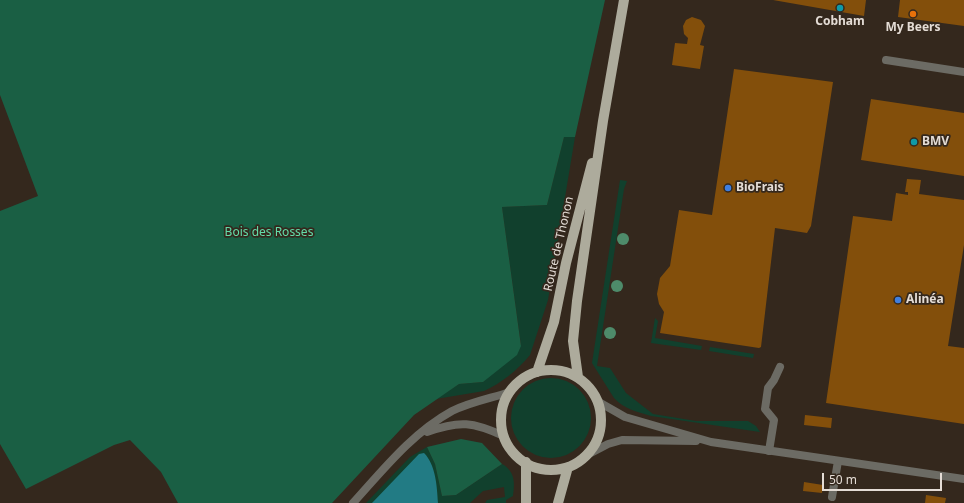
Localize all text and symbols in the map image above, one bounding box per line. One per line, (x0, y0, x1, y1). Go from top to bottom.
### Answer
marker: Cobham (835, 3, 845, 13)
marker: My Beers (908, 9, 918, 19)
place label: Cobham (815, 15, 865, 29)
place label: My Beers (886, 21, 940, 35)
place label: BMV (922, 135, 949, 149)
marker: BMV (909, 137, 919, 147)
place label: BioFrais (736, 181, 784, 195)
marker: BioFrais (723, 183, 733, 193)
street label: Route de Thonon (541, 195, 577, 293)
park label: Bois des Rosses (225, 226, 313, 240)
place label: Alinéa (906, 293, 944, 307)
marker: Alinéa (893, 295, 903, 305)
scale bar (824, 465, 944, 491)
text: 50 m (829, 471, 857, 488)

